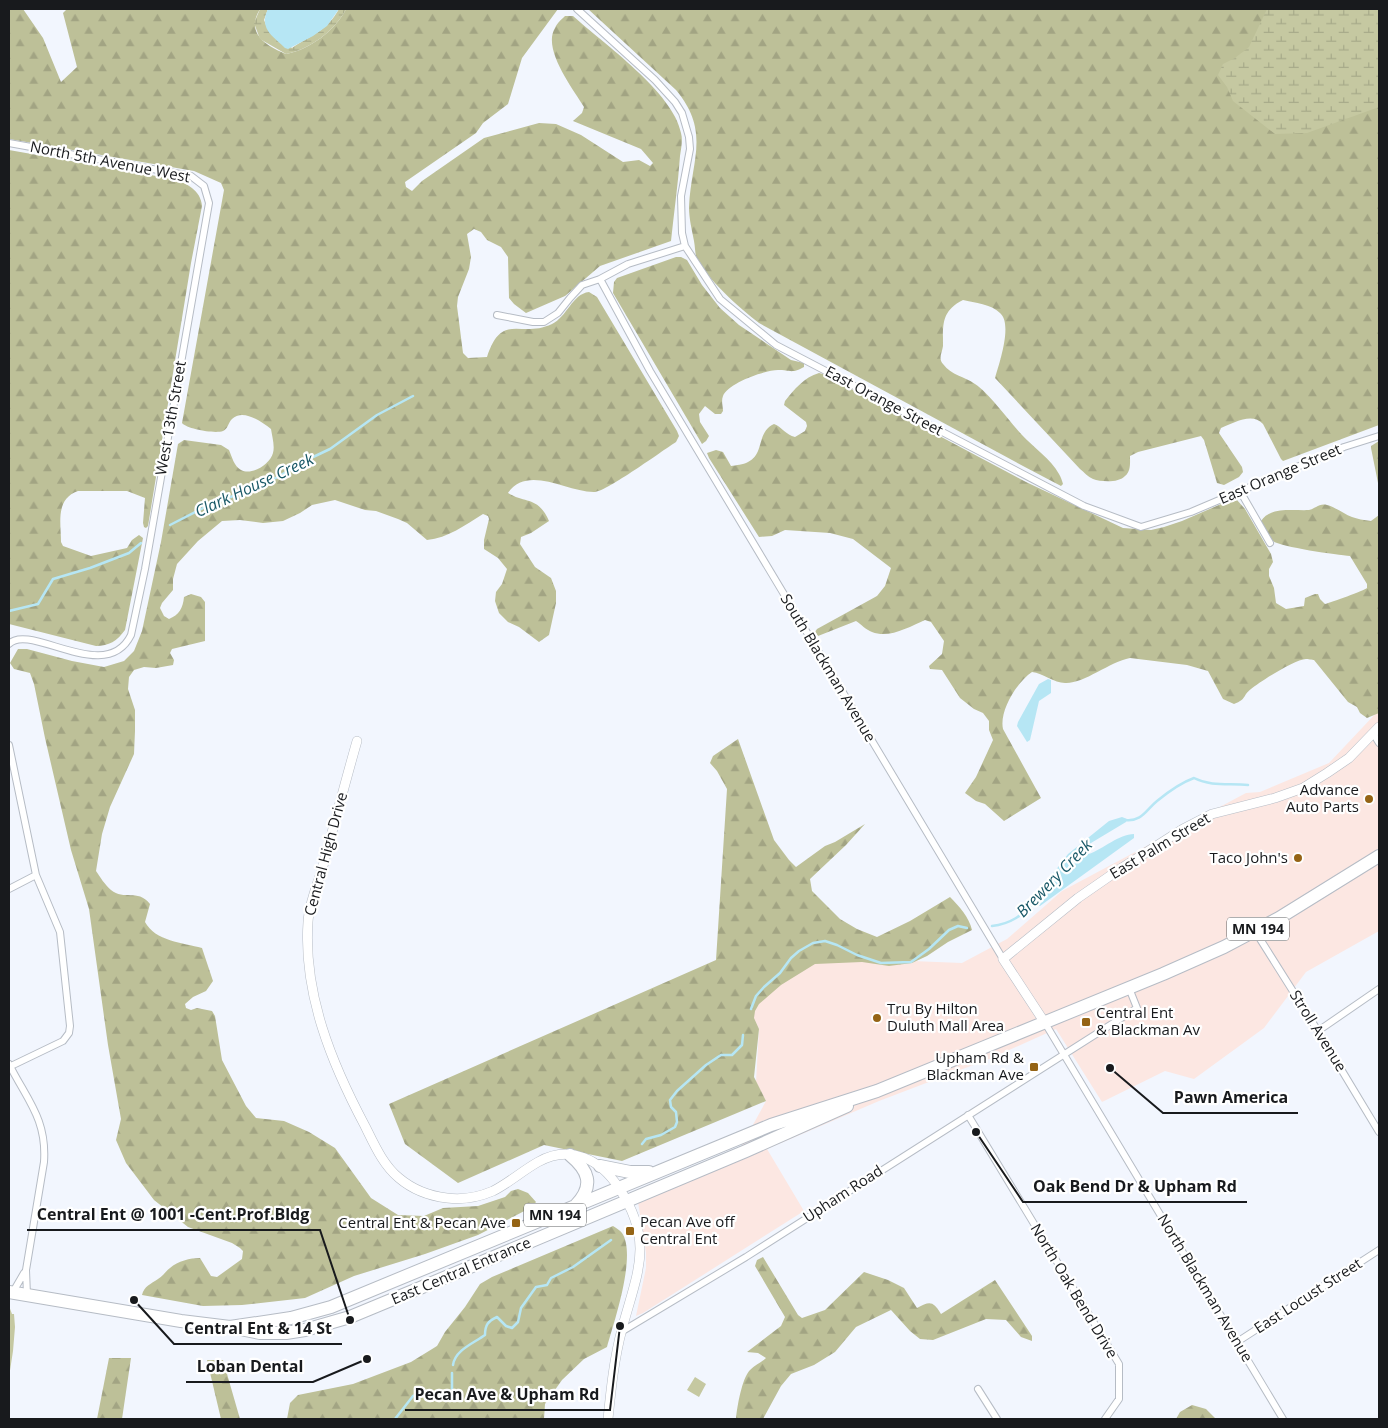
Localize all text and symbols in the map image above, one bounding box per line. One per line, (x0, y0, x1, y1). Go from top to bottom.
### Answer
street label: North 5th Avenue West (28, 136, 192, 186)
street label: West 13th Street (150, 359, 190, 477)
street label: East Orange Street (822, 361, 947, 440)
street label: East Orange Street (1216, 438, 1344, 508)
water label: Clark House Creek (191, 447, 318, 522)
street label: South Blackman Avenue (777, 590, 881, 745)
place label: Advance Auto Parts (1286, 779, 1359, 816)
street label: Central High Drive (299, 790, 351, 918)
marker: Advance Auto Parts (1363, 793, 1375, 805)
street label: East Palm Street (1106, 807, 1213, 883)
water label: Brewery Creek (1011, 833, 1098, 922)
place label: Taco John's (1209, 847, 1288, 867)
marker: Taco John's (1292, 852, 1304, 864)
road number: MN 194 (1227, 918, 1289, 941)
street label: Stroll Avenue (1286, 986, 1352, 1075)
place label: Tru By Hilton Duluth Mall Area (887, 998, 1004, 1035)
place label: Central Ent & Blackman Av (1096, 1002, 1201, 1039)
marker: Tru By Hilton Duluth Mall Area (871, 1012, 883, 1024)
marker: Central Ent & Blackman Av (1080, 1016, 1092, 1028)
place label: Upham Rd & Blackman Ave (926, 1047, 1024, 1084)
marker: Upham Rd & Blackman Ave (1028, 1061, 1040, 1073)
callout: Pawn America (1163, 1082, 1298, 1113)
text: Pawn America (1174, 1086, 1288, 1108)
street label: Upham Road (799, 1160, 886, 1226)
callout: Oak Bend Dr & Upham Rd (1023, 1171, 1247, 1202)
text: Oak Bend Dr & Upham Rd (1033, 1175, 1237, 1197)
callout: Central Ent @ 1001 -Cent.Prof.Bldg (27, 1199, 320, 1230)
text: Central Ent @ 1001 -Cent.Prof.Bldg (37, 1203, 309, 1225)
road number: MN 194 (524, 1204, 586, 1226)
street label: North Blackman Avenue (1154, 1210, 1258, 1365)
place label: Pecan Ave off Central Ent (640, 1211, 735, 1248)
place label: Central Ent & Pecan Ave (338, 1212, 506, 1232)
marker: Central Ent & Pecan Ave (510, 1217, 522, 1229)
street label: North Oak Bend Drive (1027, 1219, 1123, 1362)
marker: Pecan Ave off Central Ent (624, 1225, 636, 1237)
street label: East Central Entrance (388, 1232, 533, 1309)
street label: East Locust Street (1250, 1253, 1365, 1337)
callout: Central Ent & 14 St (174, 1313, 342, 1344)
text: Central Ent & 14 St (184, 1317, 332, 1339)
callout: Loban Dental (186, 1351, 313, 1382)
text: Loban Dental (197, 1355, 303, 1377)
callout: Pecan Ave & Upham Rd (405, 1379, 610, 1410)
text: Pecan Ave & Upham Rd (415, 1383, 599, 1405)

